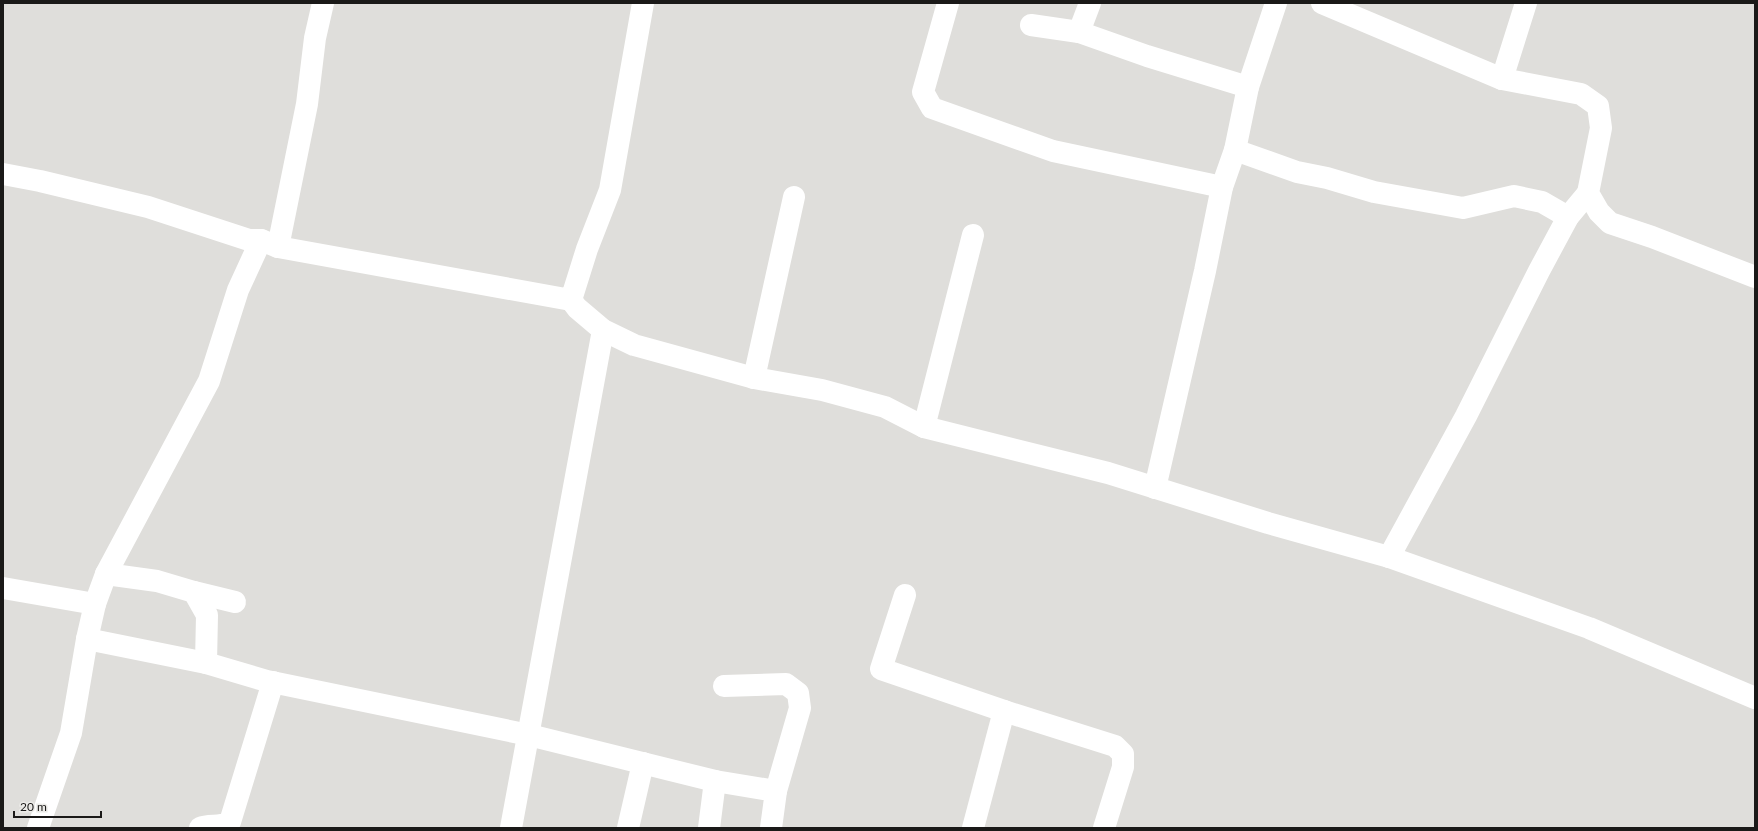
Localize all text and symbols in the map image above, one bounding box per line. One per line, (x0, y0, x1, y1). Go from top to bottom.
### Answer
scale bar (14, 793, 101, 819)
text: 20 m (20, 799, 47, 814)

